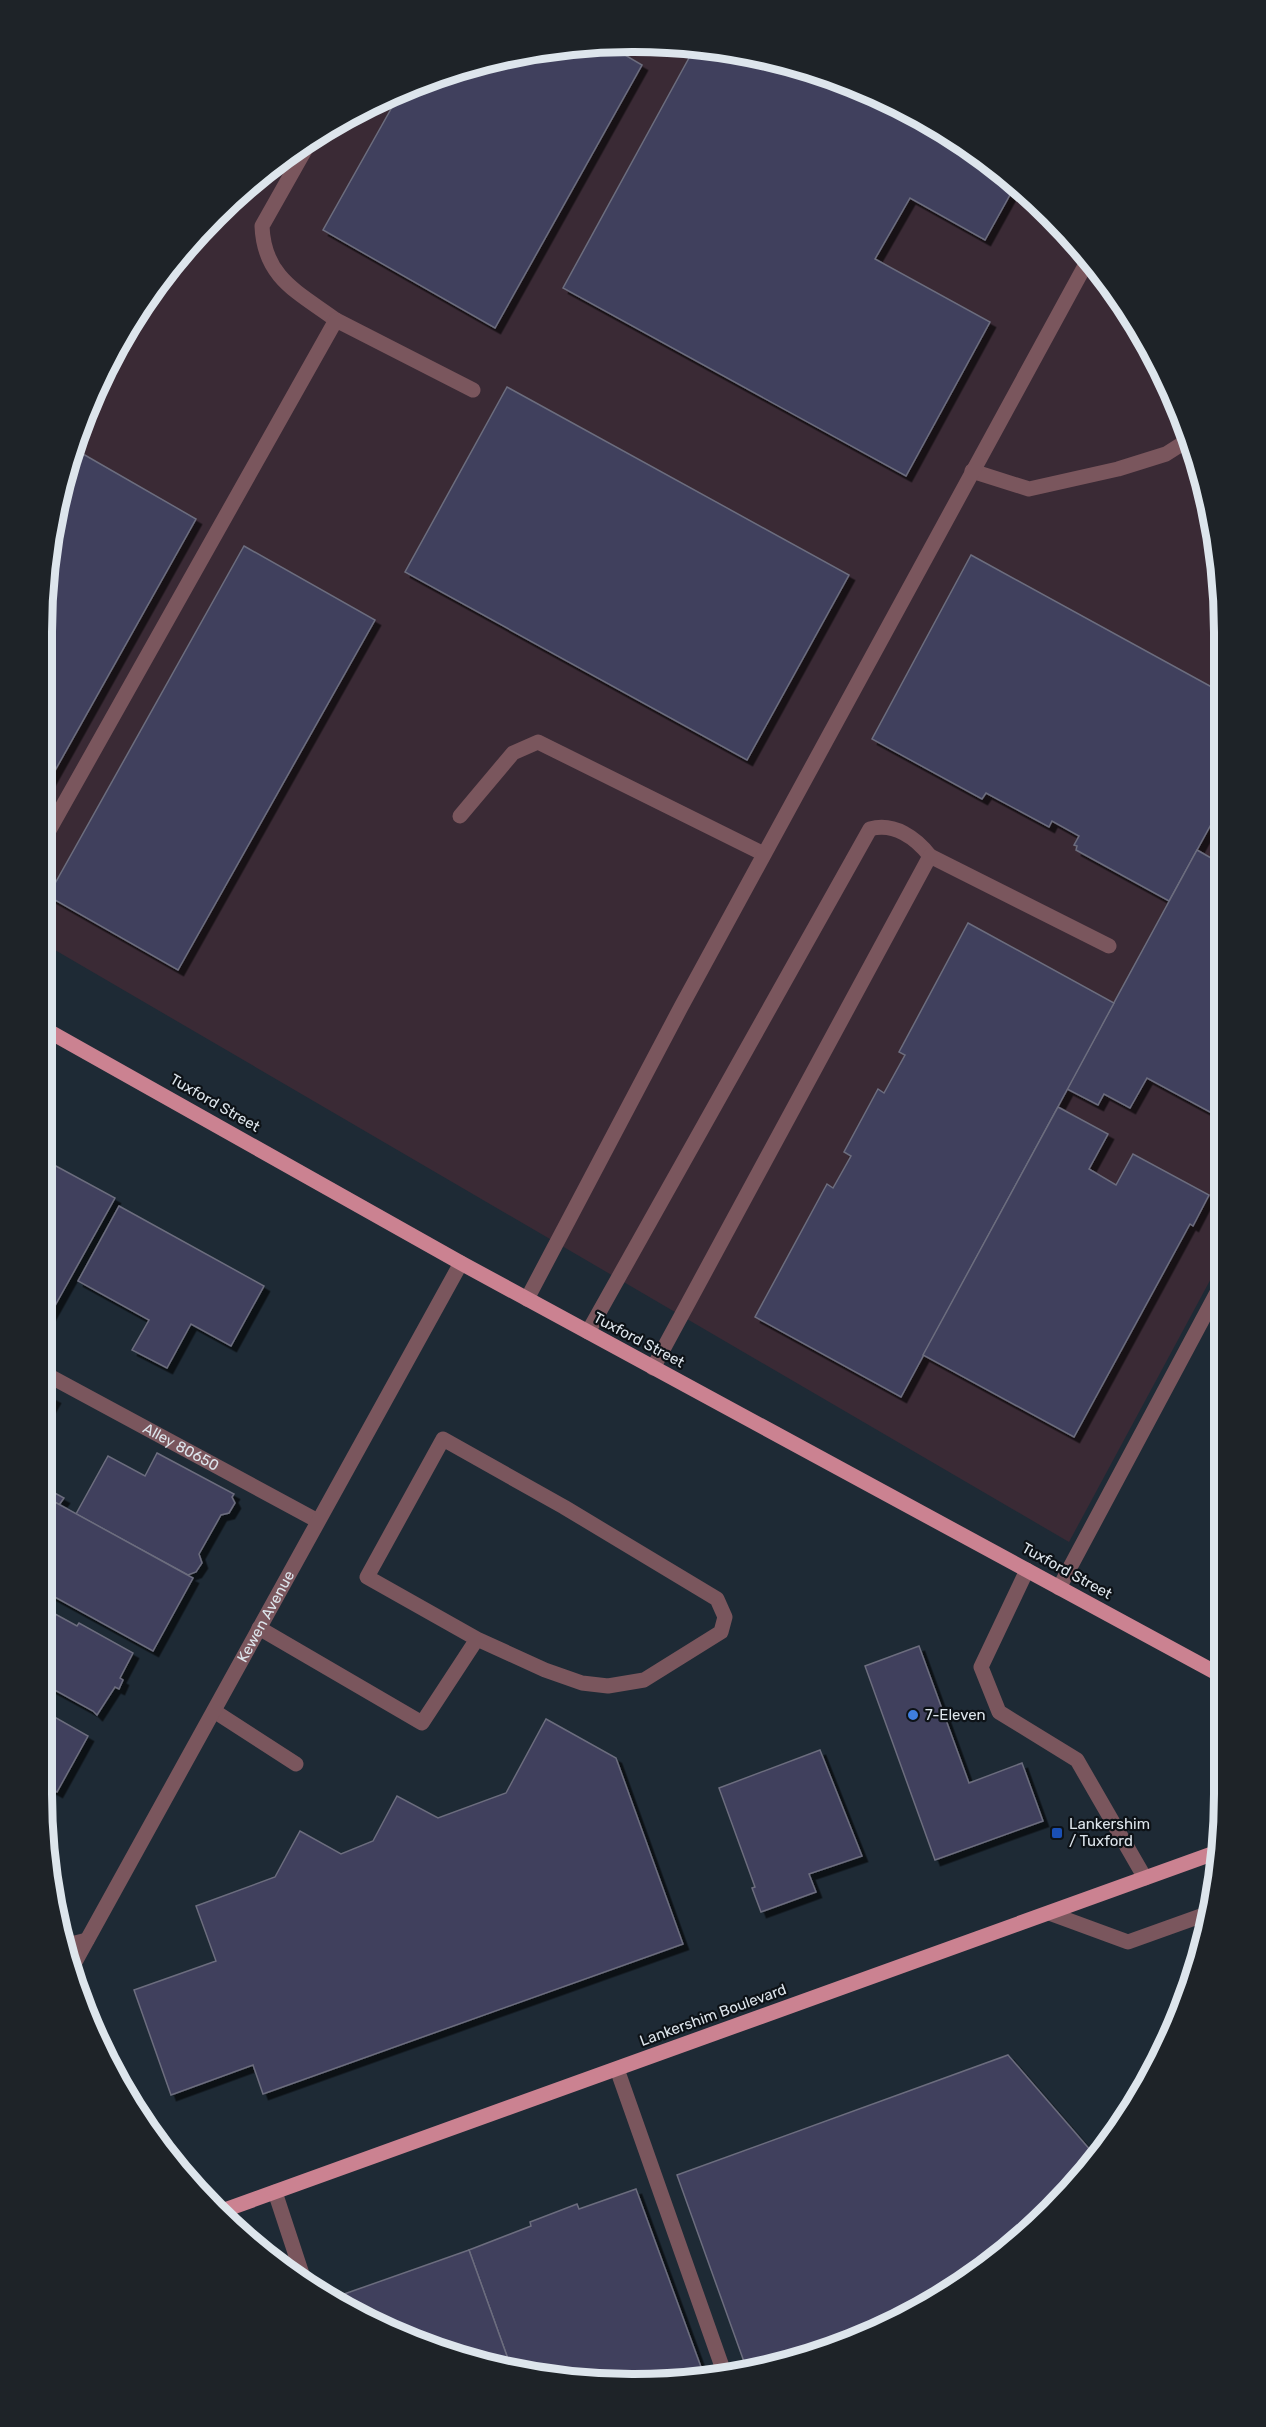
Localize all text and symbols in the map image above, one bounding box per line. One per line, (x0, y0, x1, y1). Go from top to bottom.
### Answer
street label: Tuxford Street (167, 1070, 263, 1136)
street label: Tuxford Street (590, 1308, 688, 1372)
street label: Alley 80650 (140, 1419, 222, 1475)
street label: Tuxford Street (1019, 1539, 1115, 1603)
street label: Kewen Avenue (233, 1567, 298, 1665)
place label: 7-Eleven (925, 1706, 986, 1724)
marker: 7-Eleven (906, 1708, 920, 1722)
place label: Lankershim / Tuxford (1069, 1815, 1150, 1850)
marker: Lankershim / Tuxford (1050, 1826, 1064, 1840)
street label: Lankershim Boulevard (637, 1980, 789, 2050)

